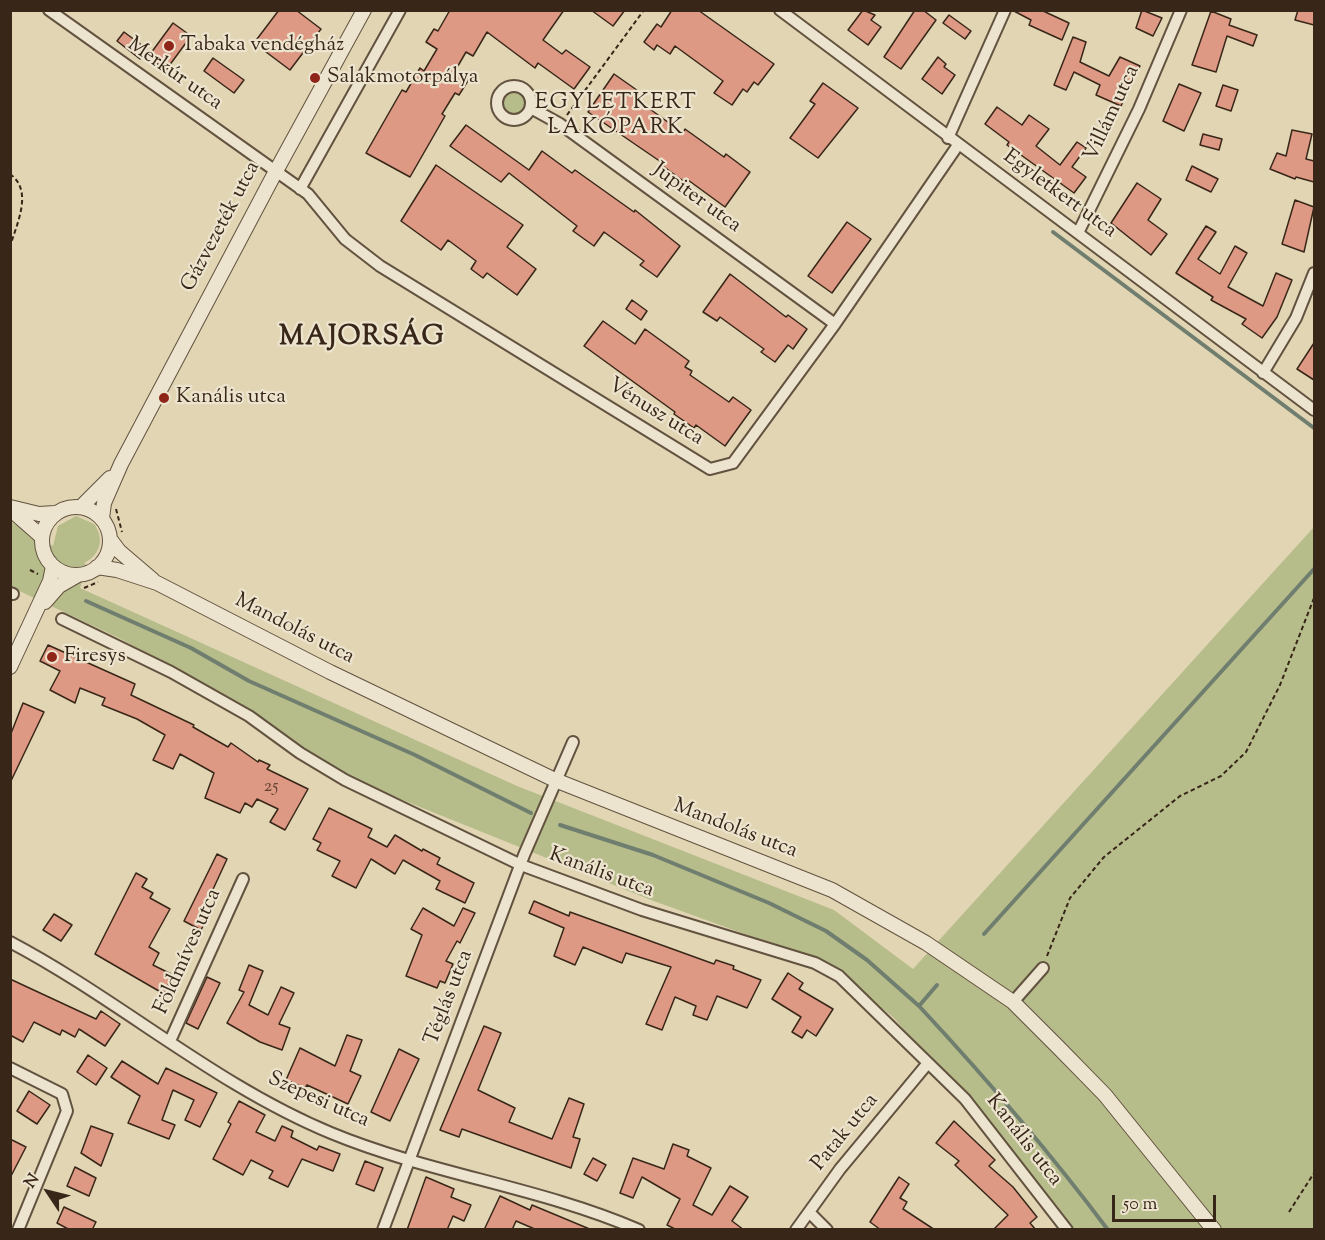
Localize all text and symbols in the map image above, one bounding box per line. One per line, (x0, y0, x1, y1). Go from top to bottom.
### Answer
street label: Merkúr utca (122, 33, 226, 117)
place label: Tabaka vendégház (181, 33, 344, 59)
marker: Tabaka vendégház (162, 39, 176, 53)
street label: Villám utca (1080, 62, 1146, 166)
place label: Salakmotorpálya (327, 65, 478, 91)
marker: Salakmotorpálya (308, 71, 322, 85)
district label: EGYLETKERT LAKÓPARK (535, 91, 697, 142)
street label: Egyletkert utca (997, 145, 1121, 245)
street label: Gázvezeték utca (177, 158, 267, 296)
street label: Jupiter utca (647, 158, 745, 240)
district label: MAJORSÁG (279, 323, 445, 355)
street label: Vénusz utca (602, 374, 708, 452)
place label: Kanális utca (176, 385, 286, 411)
marker: Kanális utca (157, 391, 171, 405)
street label: Mandolás utca (230, 589, 358, 671)
place label: Firesys (64, 644, 126, 670)
marker: Firesys (45, 650, 59, 664)
house number: 25 (264, 777, 278, 799)
street label: Mandolás utca (669, 795, 801, 865)
street label: Kanális utca (545, 843, 657, 905)
street label: Földmíves utca (150, 885, 228, 1019)
street label: Téglás utca (420, 947, 480, 1049)
street label: Szepesi utca (263, 1067, 373, 1135)
street label: Patak utca (807, 1089, 885, 1177)
street label: Kanális utca (979, 1090, 1067, 1192)
north arrow (18, 1162, 78, 1222)
text: N (20, 1170, 46, 1193)
scale bar (1115, 1183, 1218, 1221)
text: 50 m (1123, 1192, 1157, 1218)

